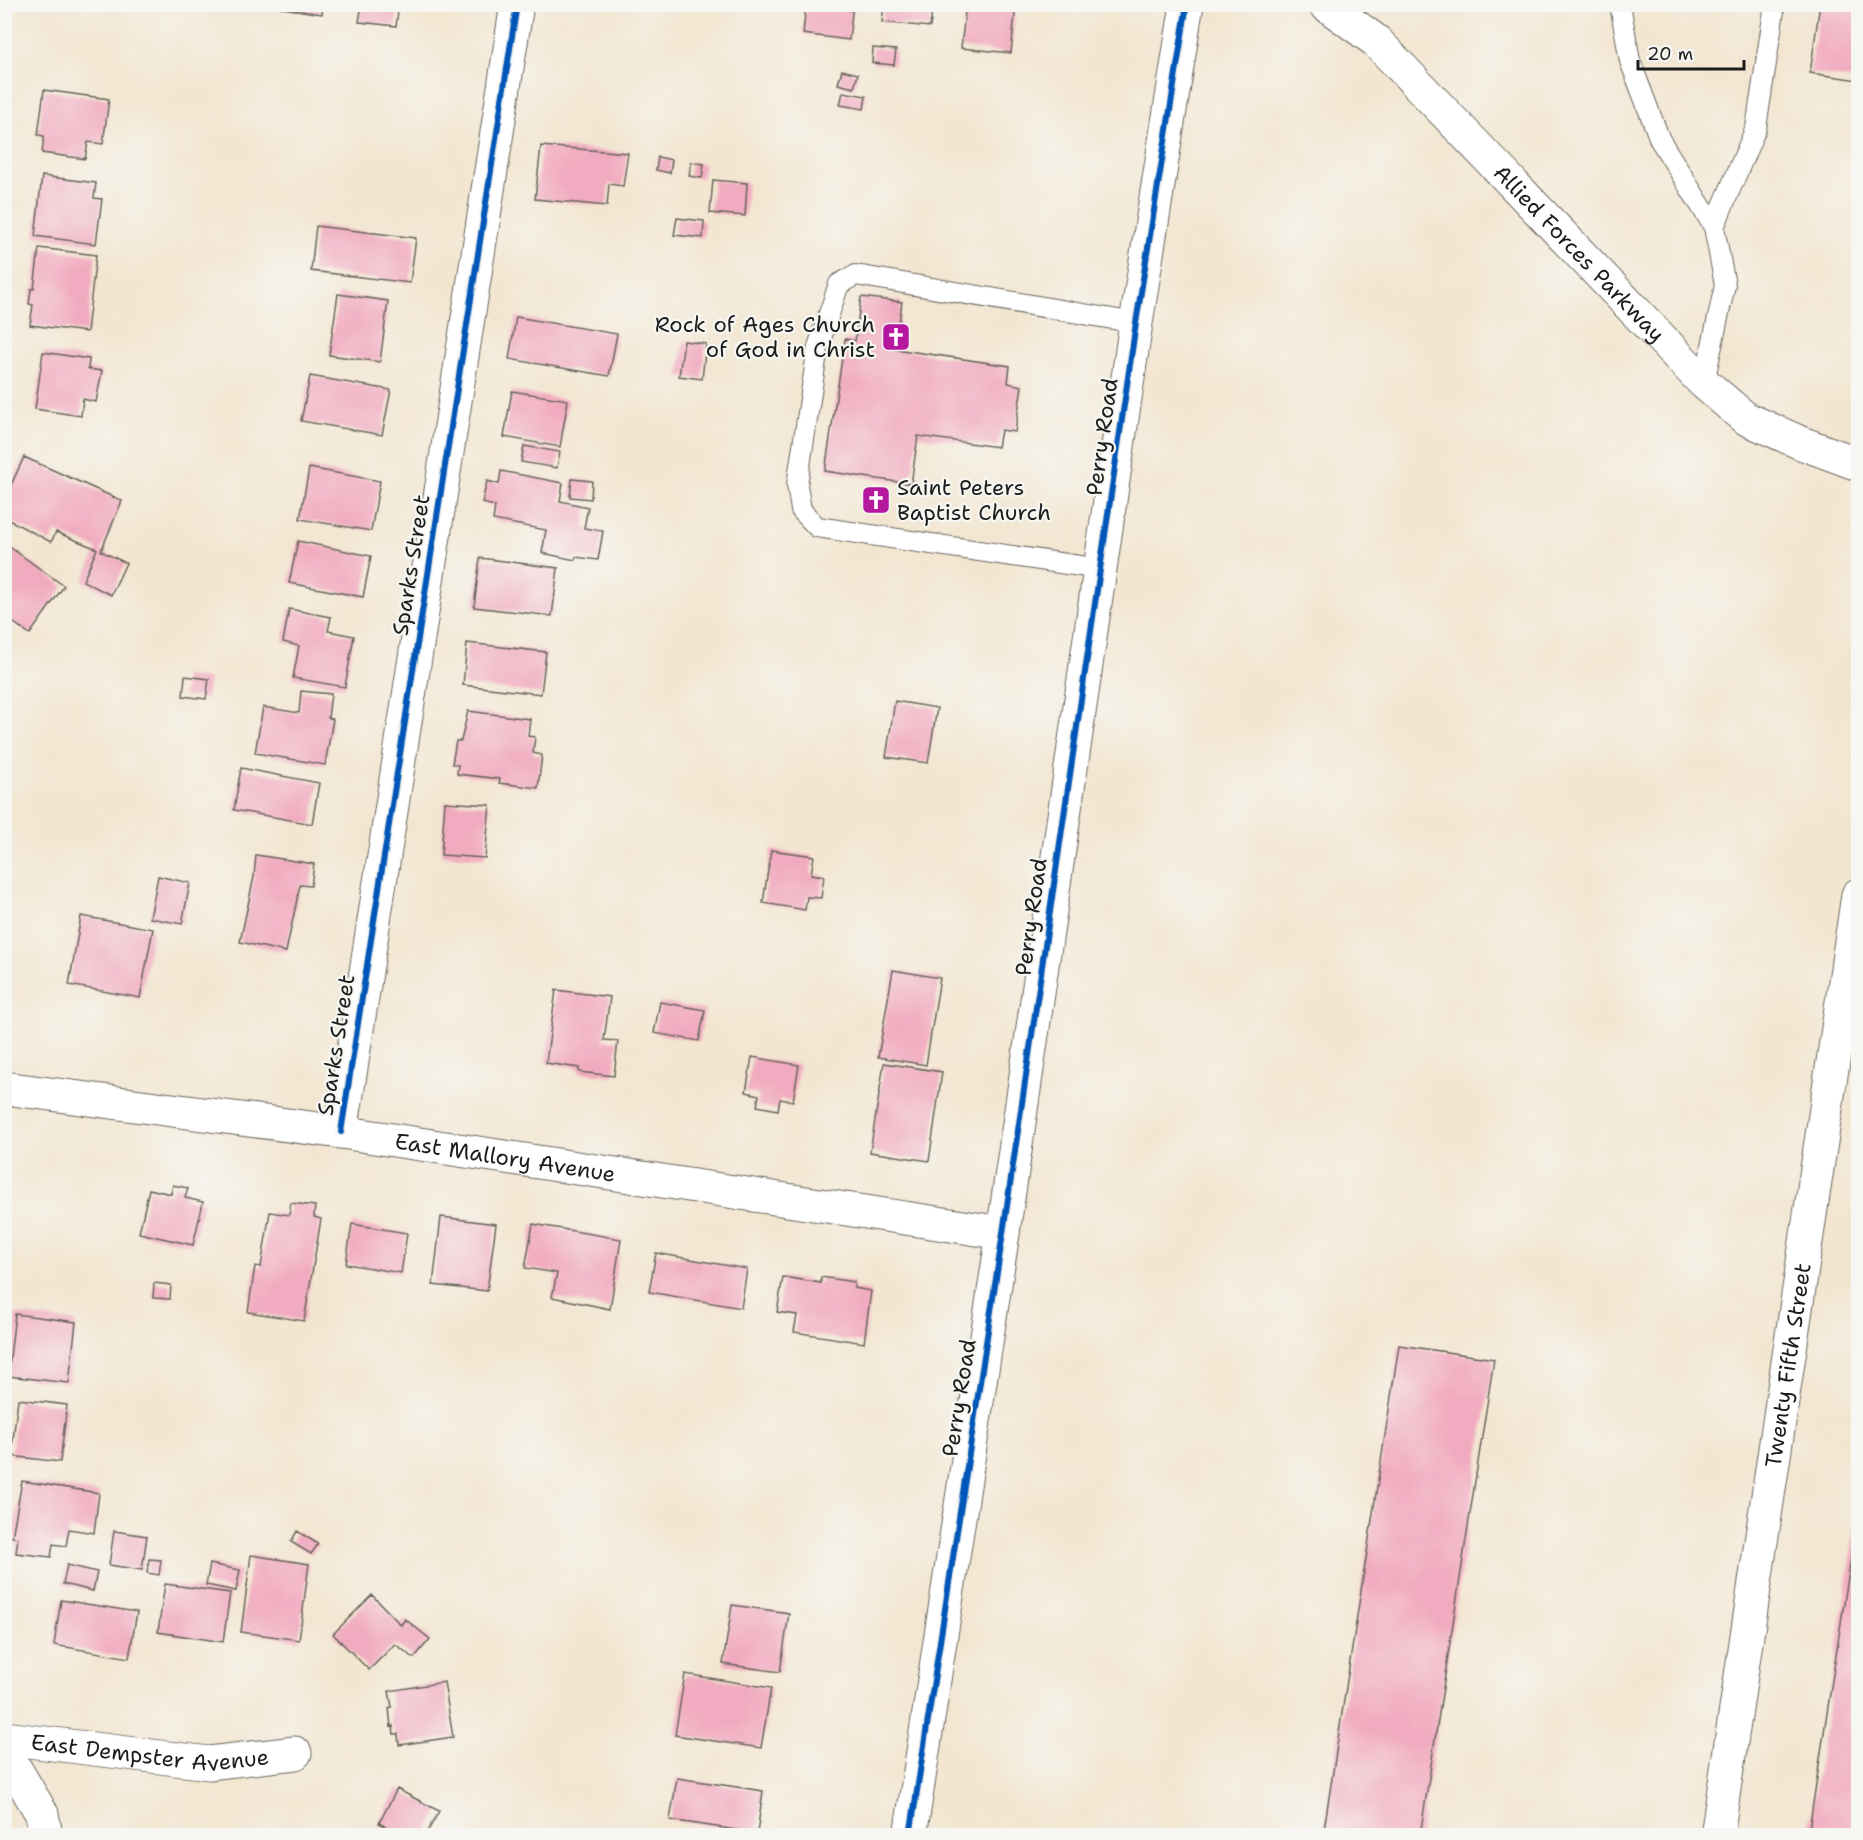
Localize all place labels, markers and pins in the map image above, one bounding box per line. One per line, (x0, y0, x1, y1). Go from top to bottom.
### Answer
place label: Rock of Ages Church of God in Christ (655, 310, 875, 364)
church icon: Rock of Ages Church of God in Christ (880, 321, 912, 353)
place label: Saint Peters Baptist Church (897, 473, 1051, 527)
church icon: Saint Peters Baptist Church (860, 484, 892, 516)

